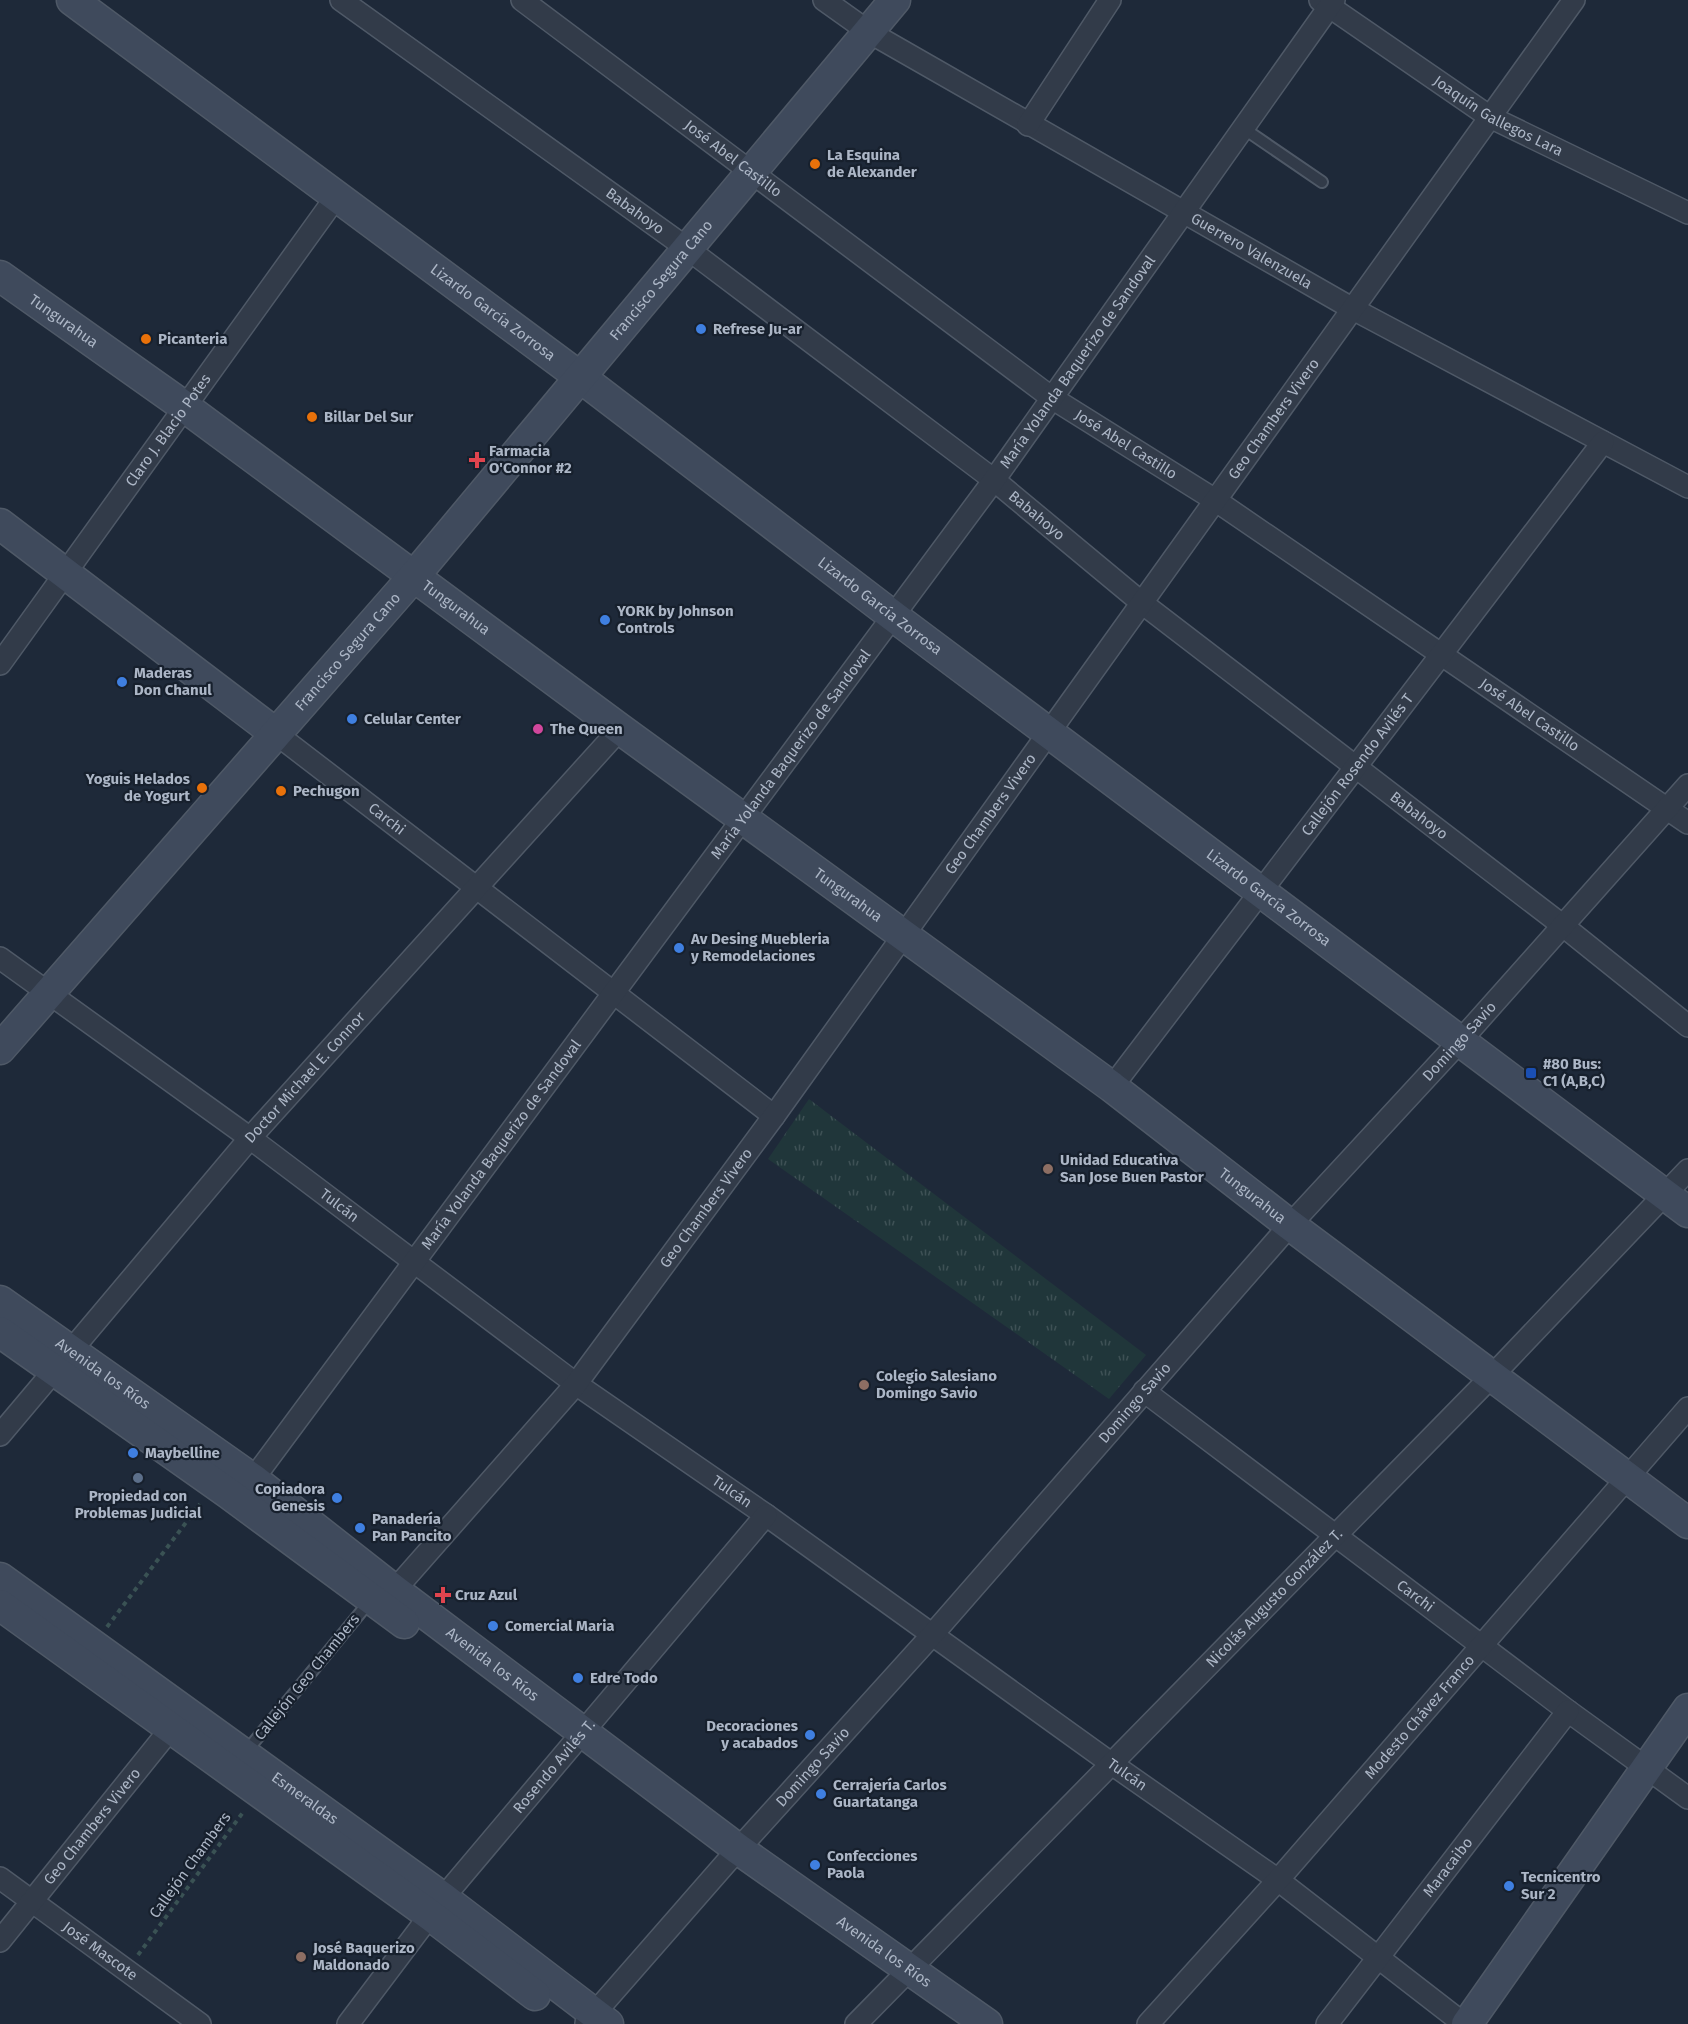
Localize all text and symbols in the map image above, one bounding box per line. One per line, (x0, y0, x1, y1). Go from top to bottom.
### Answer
street label: Joaquín Gallegos Lara (1430, 72, 1566, 160)
street label: José Abel Castillo (681, 116, 785, 201)
place label: La Esquina de Alexander (827, 146, 918, 181)
marker: La Esquina de Alexander (808, 157, 822, 171)
street label: Babahoyo (602, 184, 668, 238)
street label: Guerrero Valenzuela (1188, 209, 1315, 293)
street label: Francisco Segura Cano (606, 216, 716, 344)
street label: María Yolanda Baquerizo de Sandoval (996, 252, 1159, 472)
street label: Lizardo García Zorrosa (427, 260, 559, 365)
street label: Tungurahua (26, 291, 102, 352)
place label: Refrese Ju-ar (713, 320, 803, 338)
marker: Refrese Ju-ar (694, 322, 708, 336)
place label: Picanteria (158, 330, 227, 348)
marker: Picanteria (139, 332, 153, 346)
street label: Geo Chambers Vivero (1224, 355, 1323, 483)
street label: Claro J. Blacio Potes (122, 370, 215, 490)
street label: José Abel Castillo (1072, 406, 1180, 483)
place label: Billar Del Sur (324, 408, 414, 426)
marker: Billar Del Sur (305, 410, 319, 424)
place label: Farmacia O'Connor #2 (489, 442, 572, 477)
marker: Farmacia O'Connor #2 (470, 453, 484, 467)
street label: Babahoyo (1005, 487, 1069, 544)
street label: Lizardo García Zorrosa (814, 553, 946, 659)
street label: Tungurahua (419, 577, 494, 639)
street label: Francisco Segura Cano (291, 589, 404, 715)
place label: YORK by Johnson Controls (616, 602, 734, 637)
marker: YORK by Johnson Controls (598, 613, 612, 627)
street label: María Yolanda Baquerizo de Sandoval (707, 645, 875, 863)
place label: Maderas Don Chanul (134, 664, 212, 699)
street label: José Abel Castillo (1476, 674, 1583, 755)
marker: Maderas Don Chanul (115, 675, 129, 689)
street label: Callejón Rosendo Avilés T (1298, 690, 1417, 839)
place label: Celular Center (364, 710, 462, 728)
marker: Celular Center (345, 712, 359, 726)
place label: The Queen (550, 720, 623, 738)
marker: The Queen (531, 722, 545, 736)
street label: Geo Chambers Vivero (941, 750, 1040, 878)
place label: Yoguis Helados de Yogurt (85, 770, 190, 805)
marker: Yoguis Helados de Yogurt (195, 781, 209, 795)
place label: Pechugon (293, 782, 360, 800)
marker: Pechugon (274, 784, 288, 798)
street label: Babahoyo (1387, 788, 1451, 843)
street label: Carchi (365, 799, 409, 839)
street label: Lizardo García Zorrosa (1203, 845, 1335, 950)
street label: Tungurahua (810, 864, 886, 926)
place label: Av Desing Muebleria y Remodelaciones (690, 930, 830, 965)
marker: Av Desing Muebleria y Remodelaciones (672, 941, 686, 955)
street label: Domingo Savio (1419, 998, 1500, 1085)
street label: Doctor Michael E. Connor (241, 1008, 369, 1147)
street label: María Yolanda Baquerizo de Sandoval (417, 1036, 585, 1253)
place label: #80 Bus: C1 (A,B,C) (1543, 1055, 1605, 1090)
marker: #80 Bus: C1 (A,B,C) (1524, 1066, 1538, 1080)
street label: Geo Chambers Vivero (656, 1145, 756, 1271)
place label: Unidad Educativa San Jose Buen Pastor (1060, 1151, 1205, 1186)
marker: Unidad Educativa San Jose Buen Pastor (1041, 1162, 1055, 1176)
street label: Tungurahua (1215, 1164, 1290, 1228)
street label: Tulcán (316, 1185, 362, 1226)
street label: Avenida los Ríos (52, 1334, 154, 1413)
street label: Domingo Savio (1095, 1359, 1175, 1447)
place label: Colegio Salesiano Domingo Savio (876, 1367, 997, 1402)
marker: Colegio Salesiano Domingo Savio (857, 1378, 871, 1392)
place label: Maybelline (145, 1444, 220, 1462)
marker: Maybelline (126, 1446, 140, 1460)
marker: Propiedad con Problemas Judicial (131, 1471, 145, 1485)
street label: Tulcán (709, 1472, 755, 1512)
place label: Copiadora Genesis (255, 1480, 325, 1515)
place label: Propiedad con Problemas Judicial (75, 1487, 202, 1522)
marker: Copiadora Genesis (330, 1491, 344, 1505)
place label: Panadería Pan Pancito (372, 1510, 452, 1545)
marker: Panadería Pan Pancito (353, 1521, 367, 1535)
street label: Nicolás Augusto González T. (1202, 1525, 1346, 1671)
street label: Carchi (1393, 1576, 1438, 1616)
place label: Cruz Azul (455, 1586, 518, 1604)
marker: Cruz Azul (436, 1588, 450, 1602)
street label: Callejón Geo Chambers (251, 1610, 363, 1744)
place label: Comercial Maria (505, 1617, 615, 1635)
marker: Comercial Maria (486, 1619, 500, 1633)
street label: Avenida los Ríos (442, 1623, 542, 1705)
street label: Modesto Chávez Franco (1361, 1651, 1478, 1783)
place label: Edre Todo (590, 1669, 658, 1687)
marker: Edre Todo (571, 1671, 585, 1685)
street label: Rosendo Avilés T. (509, 1716, 599, 1817)
place label: Decoraciones y acabados (706, 1717, 798, 1752)
street label: Domingo Savio (772, 1723, 853, 1811)
marker: Decoraciones y acabados (803, 1728, 817, 1742)
street label: Tulcán (1104, 1755, 1150, 1795)
street label: Geo Chambers Vivero (40, 1764, 144, 1888)
street label: Esmeraldas (268, 1768, 342, 1828)
place label: Cerrajería Carlos Guartatanga (833, 1776, 947, 1811)
marker: Cerrajería Carlos Guartatanga (814, 1787, 828, 1801)
street label: Callejón Chambers (146, 1809, 234, 1921)
street label: Maracaibo (1419, 1834, 1476, 1901)
place label: Confecciones Paola (827, 1847, 917, 1882)
marker: Confecciones Paola (808, 1858, 822, 1872)
place label: Tecnicentro Sur 2 (1521, 1868, 1601, 1903)
marker: Tecnicentro Sur 2 (1502, 1879, 1516, 1893)
street label: Avenida los Ríos (833, 1912, 935, 1991)
street label: José Mascote (59, 1918, 141, 1984)
place label: José Baquerizo Maldonado (312, 1939, 415, 1974)
marker: José Baquerizo Maldonado (294, 1950, 308, 1964)

